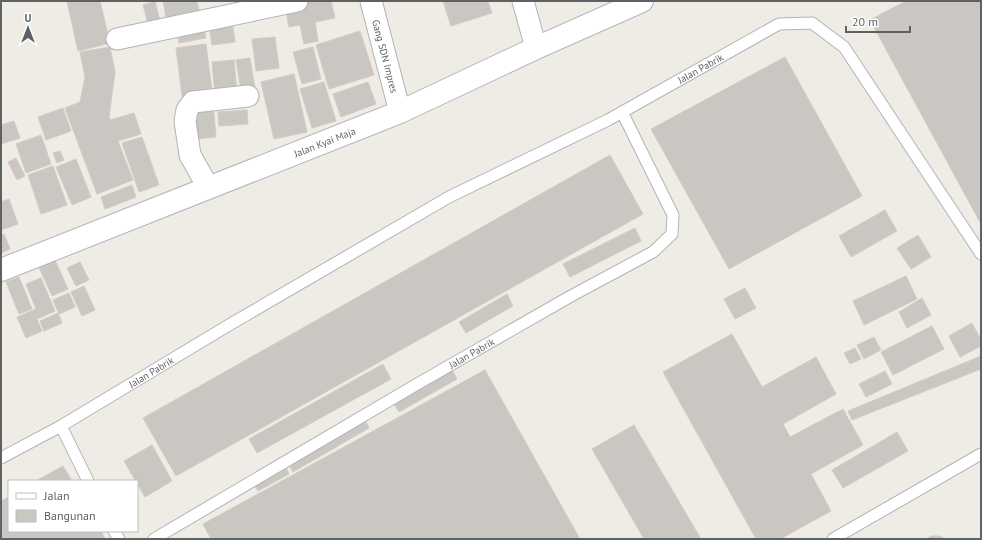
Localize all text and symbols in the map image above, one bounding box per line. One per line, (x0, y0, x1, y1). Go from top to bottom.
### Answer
north arrow (8, 8, 48, 48)
scale bar (846, 8, 910, 34)
text: U (25, 11, 32, 25)
text: 20 m (852, 14, 878, 29)
street label: Gang SDN Impres (369, 18, 401, 94)
street label: Jalan Pabrik (674, 51, 726, 87)
street label: Jalan Kyai Maja (291, 124, 357, 161)
street label: Jalan Pabrik (446, 335, 497, 372)
street label: Jalan Pabrik (125, 354, 176, 391)
legend (8, 480, 138, 532)
text: Jalan (43, 488, 69, 503)
text: Bangunan (44, 508, 96, 523)

